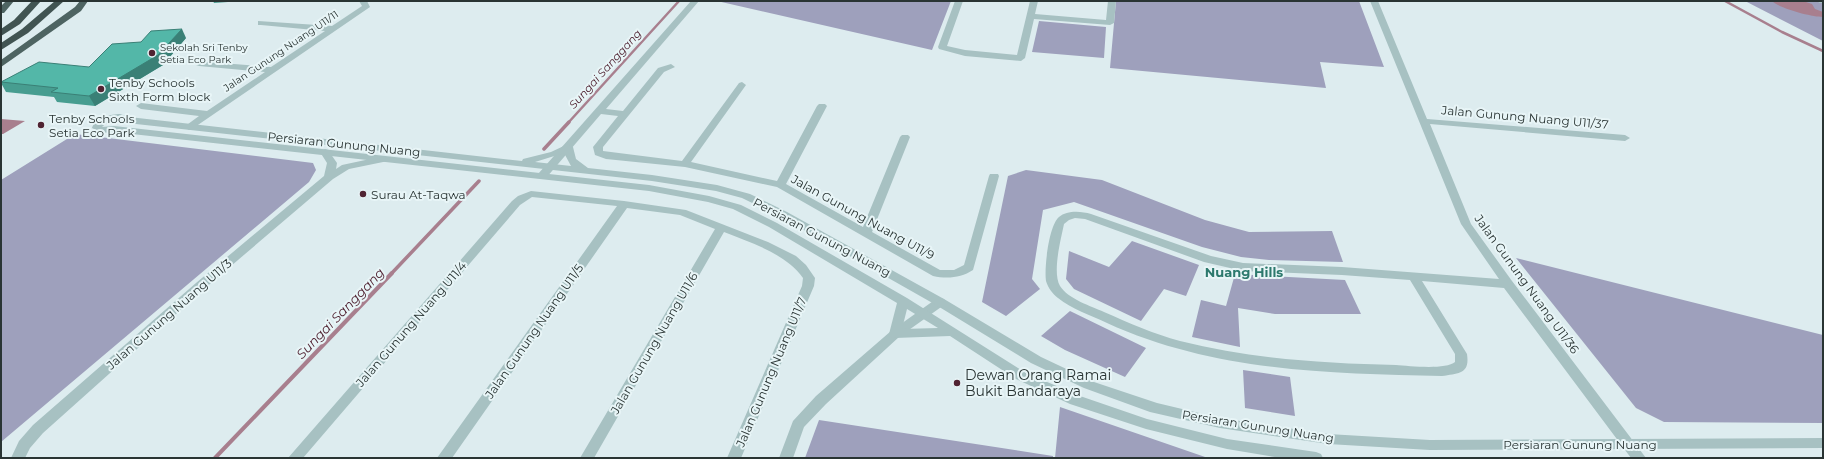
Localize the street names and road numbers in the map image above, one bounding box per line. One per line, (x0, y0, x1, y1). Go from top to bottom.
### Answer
street label: Jalan Gunung Nuang U11/11 (220, 8, 341, 95)
street label: Jalan Gunung Nuang U11/37 (1440, 102, 1609, 132)
street label: Persiaran Gunung Nuang (267, 129, 421, 159)
street label: Jalan Gunung Nuang U11/9 (788, 171, 937, 263)
street label: Persiaran Gunung Nuang (751, 194, 893, 280)
street label: Jalan Gunung Nuang U11/36 (1471, 211, 1583, 356)
street label: Jalan Gunung Nuang U11/3 (103, 255, 235, 373)
street label: Jalan Gunung Nuang U11/4 (352, 258, 470, 391)
street label: Jalan Gunung Nuang U11/5 (481, 261, 586, 402)
street label: Jalan Gunung Nuang U11/6 (607, 269, 701, 417)
street label: Jalan Gunung Nuang U11/7 (732, 295, 809, 450)
street label: Persiaran Gunung Nuang (1181, 407, 1335, 445)
street label: Persiaran Gunung Nuang (1503, 437, 1657, 452)

